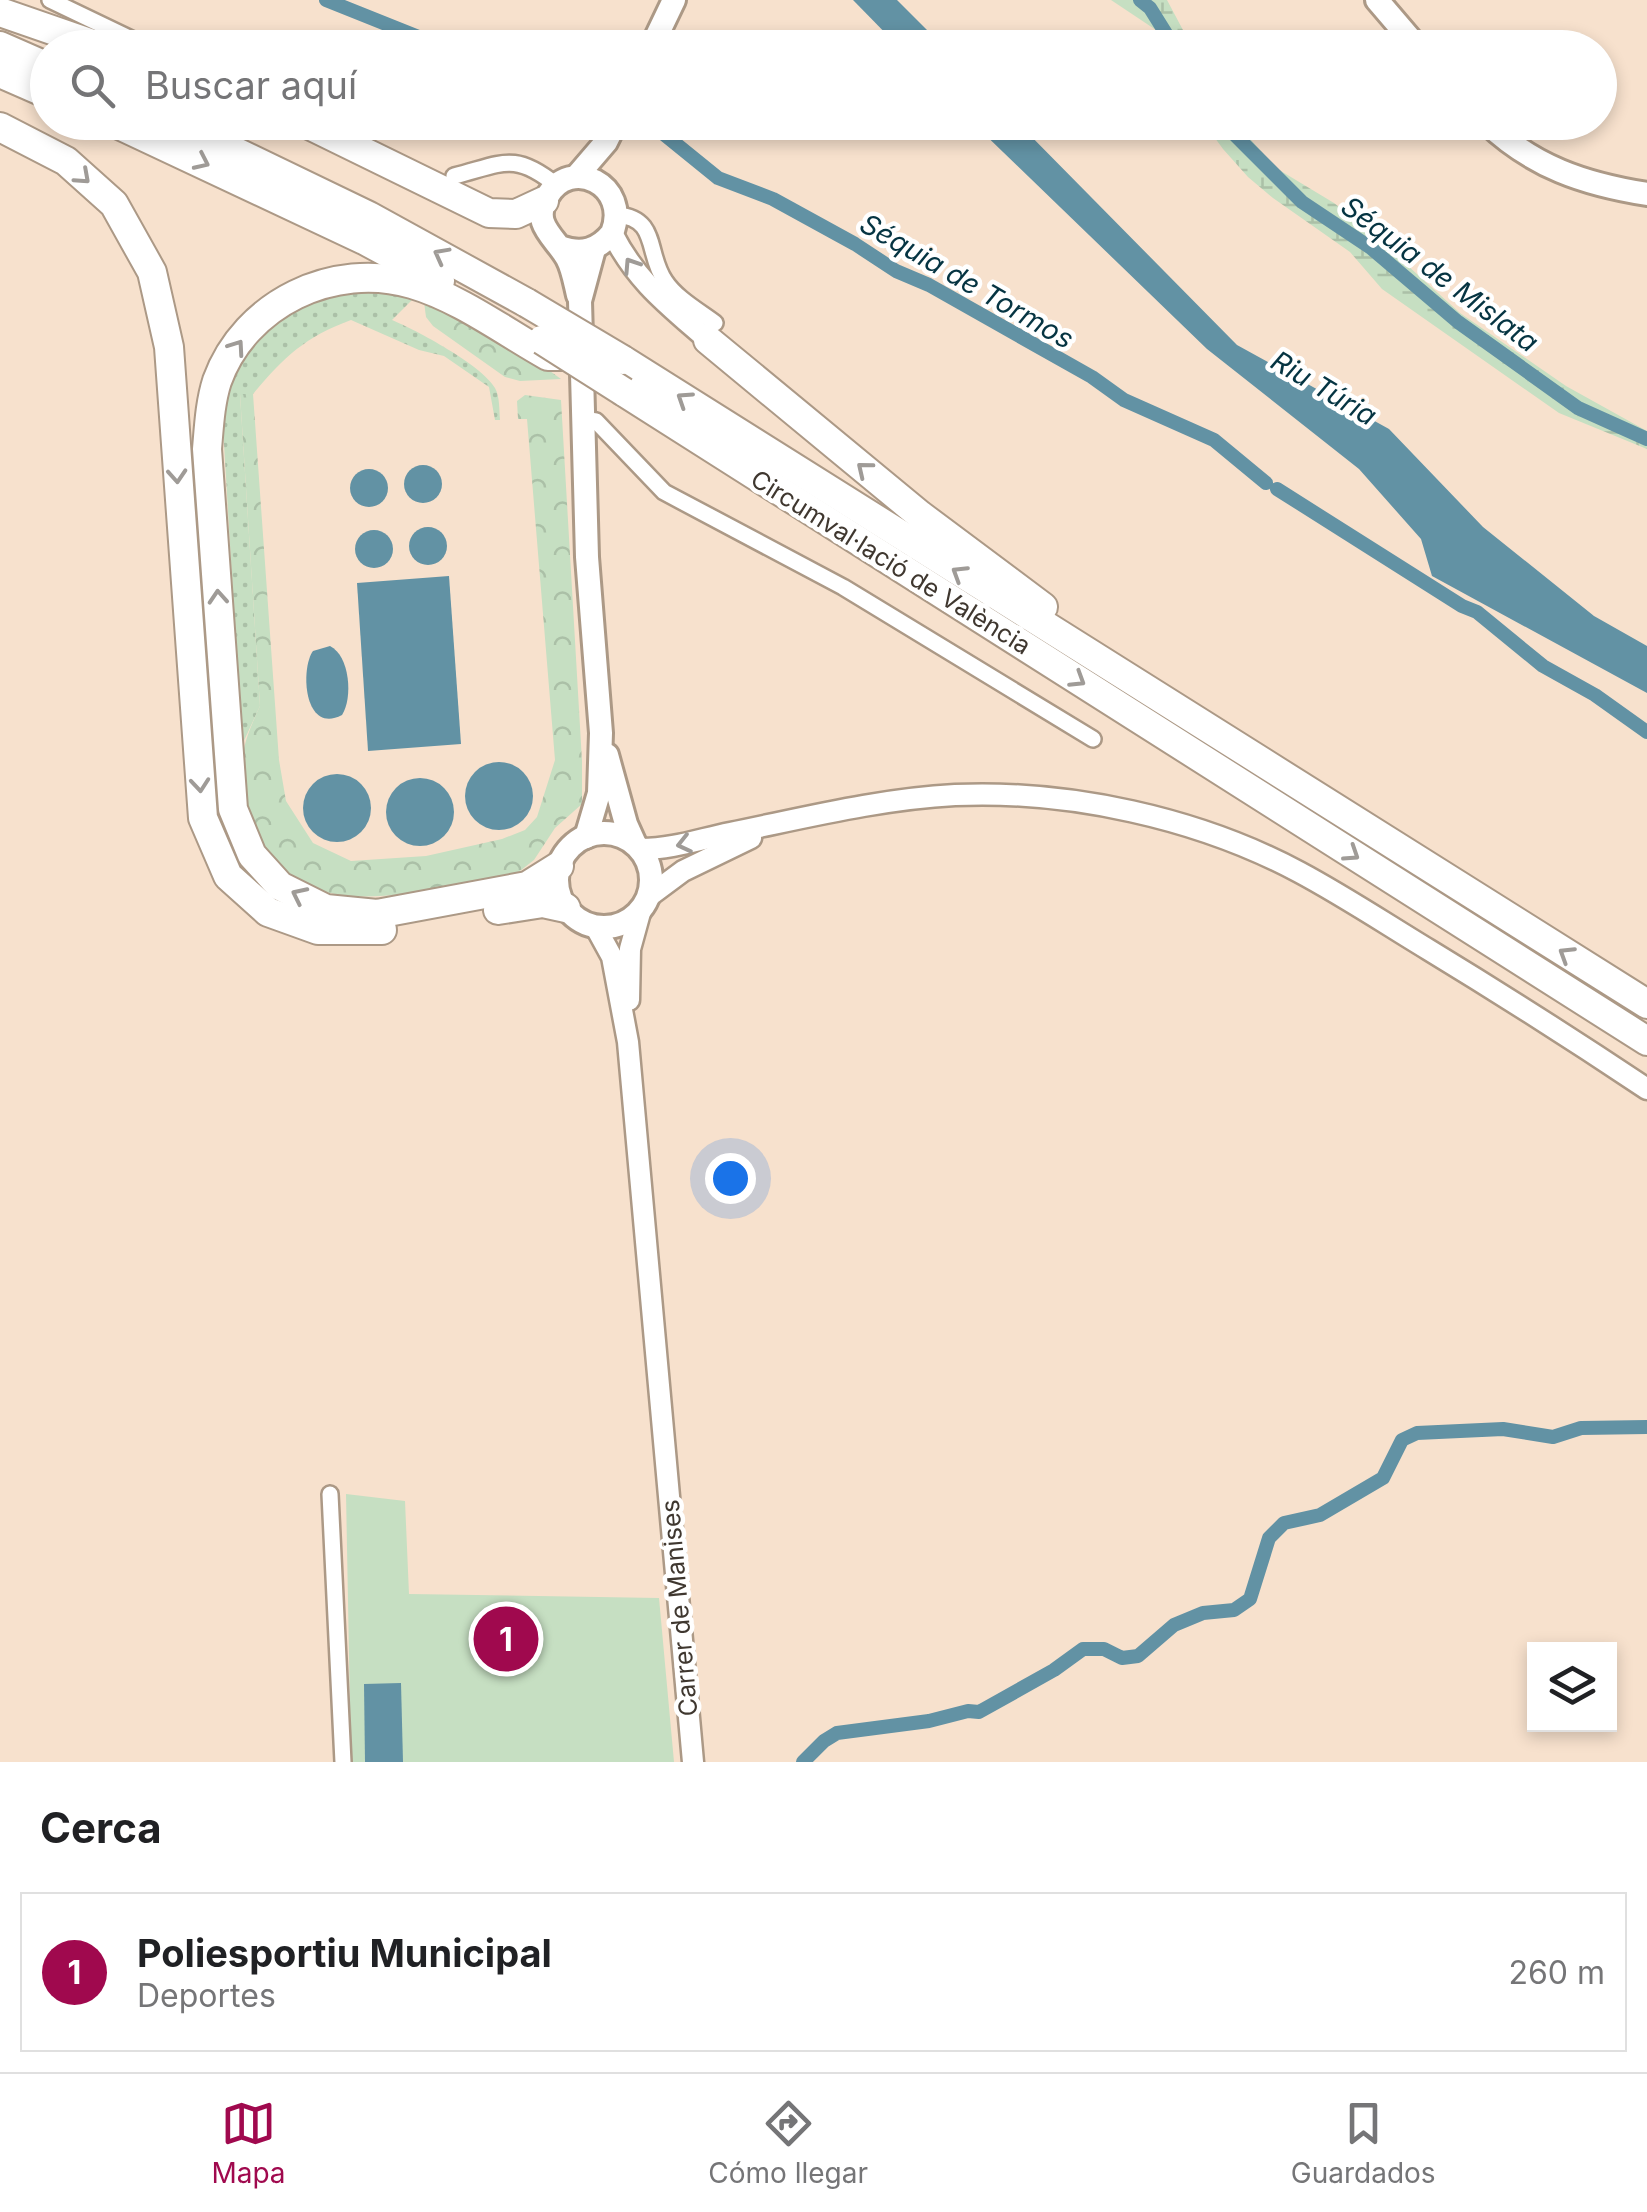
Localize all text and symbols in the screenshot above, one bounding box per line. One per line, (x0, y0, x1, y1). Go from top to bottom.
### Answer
search box (30, 30, 1617, 140)
icon: search (65, 58, 120, 113)
text: Buscar aquí (145, 62, 357, 108)
one-way arrow (191, 150, 209, 170)
one-way arrow (71, 165, 90, 183)
water label: Séquia de Mislata (1335, 189, 1545, 359)
water label: Séquia de Tormos (854, 206, 1080, 356)
one-way arrow (434, 248, 452, 267)
one-way arrow (624, 258, 643, 276)
one-way arrow (225, 340, 243, 358)
water label: Riu Túria (1265, 343, 1383, 433)
one-way arrow (677, 392, 695, 411)
street label: Circumval·lació de València (746, 463, 1036, 661)
one-way arrow (858, 463, 876, 481)
one-way arrow (166, 468, 187, 484)
one-way arrow (951, 566, 969, 585)
one-way arrow (207, 589, 229, 605)
one-way arrow (1067, 668, 1085, 687)
one-way arrow (188, 778, 210, 794)
one-way arrow (676, 832, 693, 853)
one-way arrow (1341, 842, 1359, 861)
one-way arrow (291, 888, 309, 908)
one-way arrow (1559, 947, 1577, 966)
your location (705, 1153, 756, 1204)
street label: Carrer de Manises (655, 1498, 703, 1718)
pin: 1 (474, 1602, 538, 1676)
map controls (1527, 1642, 1617, 1732)
button: layers (1527, 1642, 1617, 1732)
text: Cerca (40, 1802, 162, 1853)
text: Poliesportiu Municipal (137, 1930, 552, 1976)
text: 1 (68, 1953, 81, 1992)
text: 260 m (1508, 1953, 1605, 1992)
text: Deportes (137, 1976, 276, 2015)
tab: Mapa (211, 2096, 286, 2190)
tab: Cómo llegar (708, 2096, 868, 2190)
tab: Guardados (1291, 2096, 1436, 2190)

